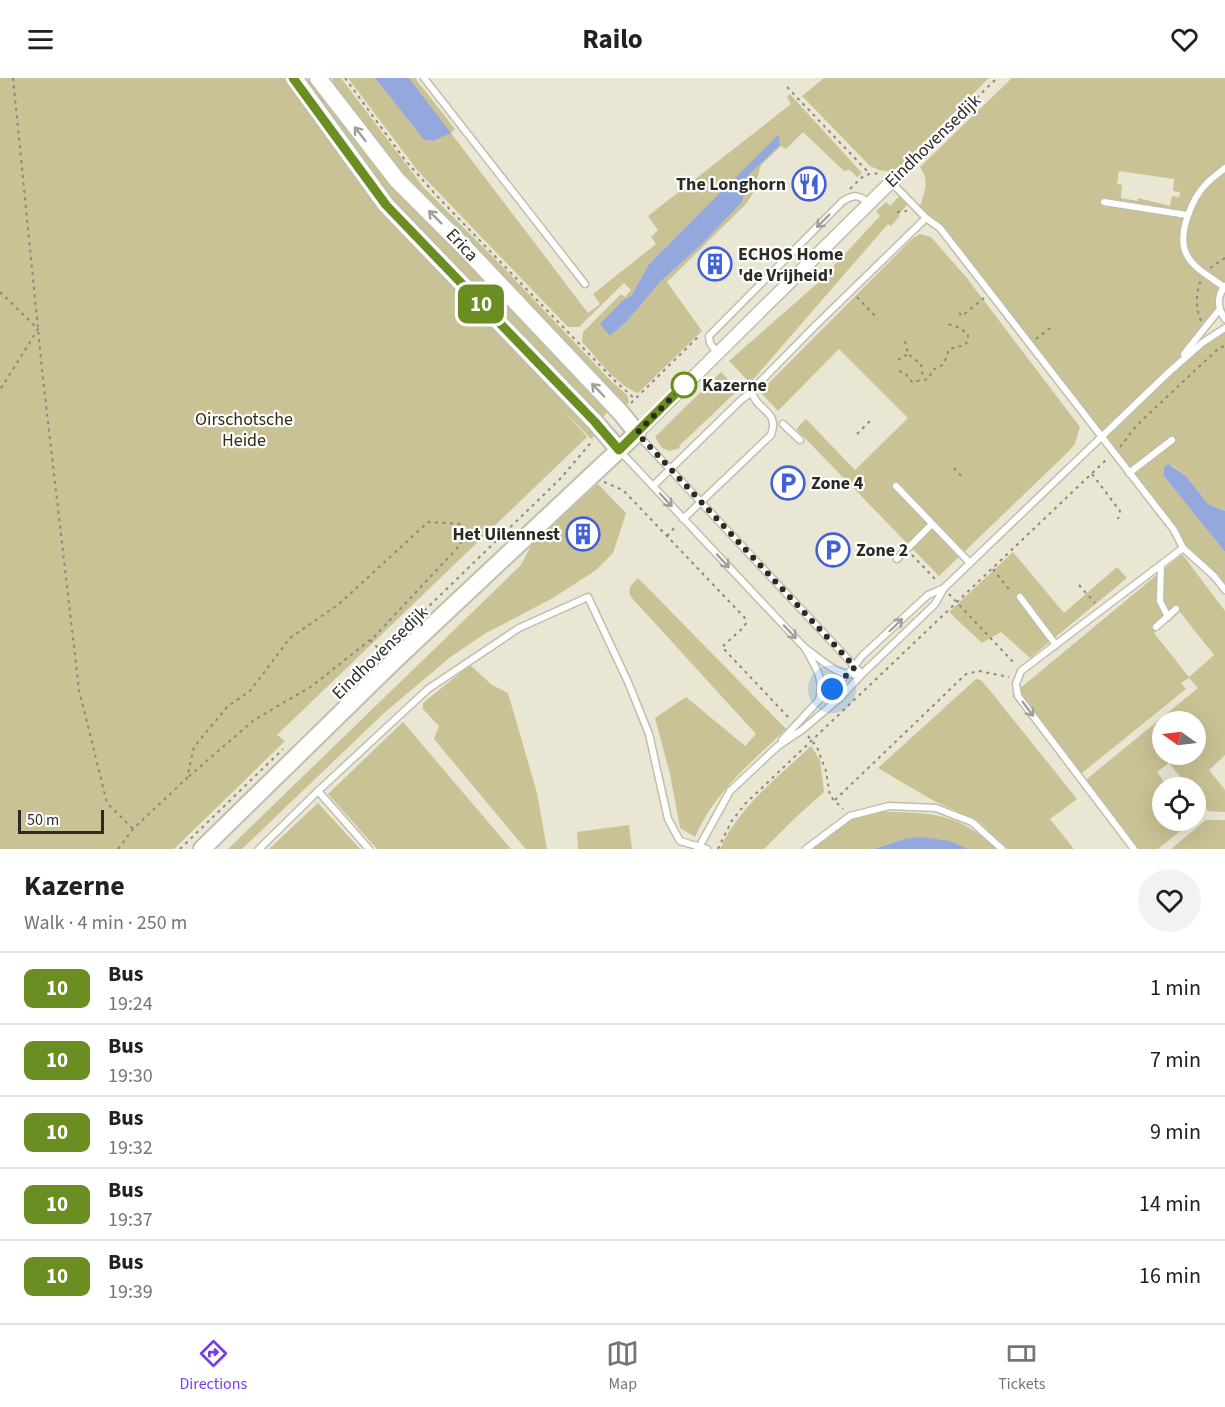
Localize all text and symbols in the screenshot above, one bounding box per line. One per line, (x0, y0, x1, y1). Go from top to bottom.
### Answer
text: Railo (582, 20, 643, 59)
icon: menu (24, 23, 57, 56)
icon: heart (1168, 23, 1201, 56)
street label: Eindhovensedijk (880, 89, 987, 193)
one-way arrow (354, 126, 367, 142)
restaurant icon: The Longhorn (791, 166, 827, 202)
place label: The Longhorn (676, 172, 786, 197)
one-way arrow (427, 210, 442, 224)
one-way arrow (816, 213, 831, 228)
street label: Erica (440, 223, 484, 267)
place label: ECHOS Home 'de Vrijheid' (738, 242, 843, 288)
building icon: ECHOS Home 'de Vrijheid' (697, 246, 733, 282)
line badge: 10 (454, 284, 508, 324)
text: 10 (470, 289, 492, 319)
marker: Kazerne (671, 372, 697, 398)
place label: Kazerne (702, 373, 767, 398)
one-way arrow (591, 382, 605, 397)
park label: Oirschotsche Heide (195, 407, 293, 453)
parking icon: Zone 4 (770, 465, 806, 501)
place label: Zone 4 (811, 471, 864, 496)
one-way arrow (658, 492, 673, 507)
building icon: Het Uilennest (565, 516, 601, 552)
place label: Het Uilennest (452, 522, 560, 547)
parking icon: Zone 2 (815, 532, 851, 568)
place label: Zone 2 (856, 538, 908, 563)
one-way arrow (716, 554, 731, 569)
street label: Eindhovensedijk (327, 601, 434, 705)
one-way arrow (888, 618, 903, 632)
one-way arrow (783, 624, 797, 639)
your location (817, 674, 847, 704)
one-way arrow (1021, 700, 1034, 716)
north arrow (1152, 711, 1206, 765)
map controls (1152, 711, 1206, 831)
button: locate (1152, 777, 1206, 831)
scale bar (18, 807, 104, 834)
text: 50 m (27, 809, 59, 831)
text: Kazerne (24, 866, 125, 906)
button: heart (1138, 869, 1201, 932)
text: Walk · 4 min · 250 m (24, 909, 187, 937)
text: Bus (108, 958, 144, 990)
text: 1 min (1150, 972, 1201, 1004)
text: 10 (46, 973, 68, 1003)
text: 19:24 (108, 990, 153, 1018)
text: Bus (108, 1030, 144, 1062)
text: 7 min (1150, 1044, 1201, 1076)
text: 10 (46, 1045, 68, 1075)
text: 19:30 (108, 1062, 153, 1090)
text: Bus (108, 1102, 144, 1134)
text: 9 min (1150, 1116, 1201, 1148)
text: 10 (46, 1117, 68, 1147)
text: 19:32 (108, 1134, 153, 1162)
text: Bus (108, 1174, 144, 1206)
text: 14 min (1139, 1188, 1201, 1220)
text: 10 (46, 1189, 68, 1219)
text: 19:37 (108, 1206, 153, 1234)
text: Bus (108, 1246, 144, 1278)
text: 16 min (1139, 1260, 1201, 1292)
text: 10 (46, 1261, 68, 1291)
text: 19:39 (108, 1278, 153, 1306)
tab: Directions (180, 1337, 247, 1395)
tab: Map (606, 1337, 639, 1395)
tab: Tickets (998, 1337, 1045, 1395)

